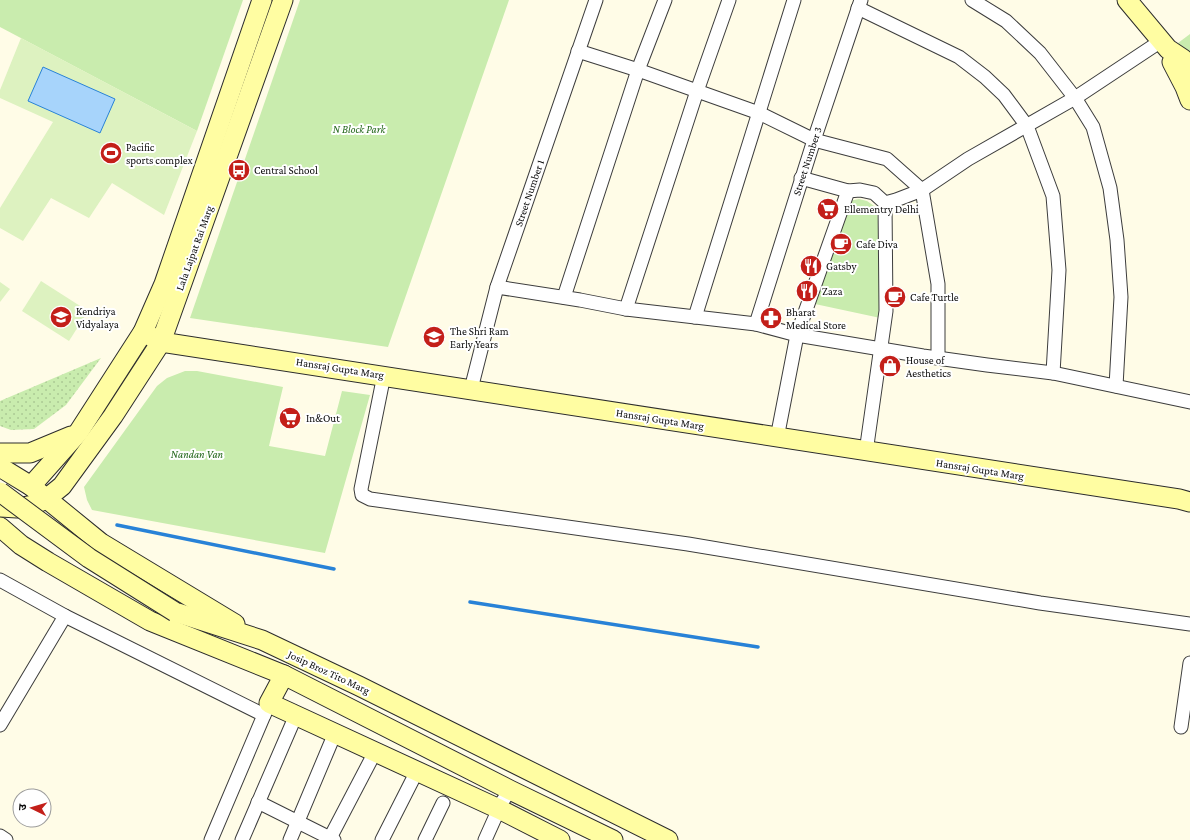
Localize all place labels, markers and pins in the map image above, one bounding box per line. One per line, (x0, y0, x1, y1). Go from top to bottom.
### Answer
sports icon: Pacific sports complex (98, 140, 124, 166)
place label: Pacific sports complex (126, 141, 193, 167)
bus stop icon: Central School (226, 157, 252, 183)
place label: Central School (254, 164, 318, 176)
supermarket icon: Ellementry Delhi (815, 196, 841, 222)
place label: Ellementry Delhi (844, 203, 919, 216)
cafe icon: Cafe Diva (828, 231, 854, 257)
place label: Cafe Diva (856, 238, 898, 250)
restaurant icon: Gatsby (798, 253, 824, 279)
place label: Gatsby (826, 260, 857, 273)
restaurant icon: Zaza (794, 278, 820, 304)
cafe icon: Cafe Turtle (882, 284, 908, 310)
place label: Zaza (822, 285, 843, 297)
place label: Cafe Turtle (910, 291, 959, 303)
school or university icon: Kendriya Vidyalaya (48, 304, 74, 330)
place label: Kendriya Vidyalaya (76, 305, 119, 331)
pharmacy icon: Bharat Medical Store (758, 305, 784, 331)
place label: Bharat Medical Store (786, 306, 846, 331)
school or university icon: The Shri Ram Early Years (421, 324, 447, 350)
place label: The Shri Ram Early Years (450, 325, 509, 351)
shop icon: House of Aesthetics (877, 353, 903, 379)
place label: House of Aesthetics (906, 354, 951, 379)
supermarket icon: In&Out (277, 405, 303, 431)
place label: In&Out (306, 412, 340, 424)

